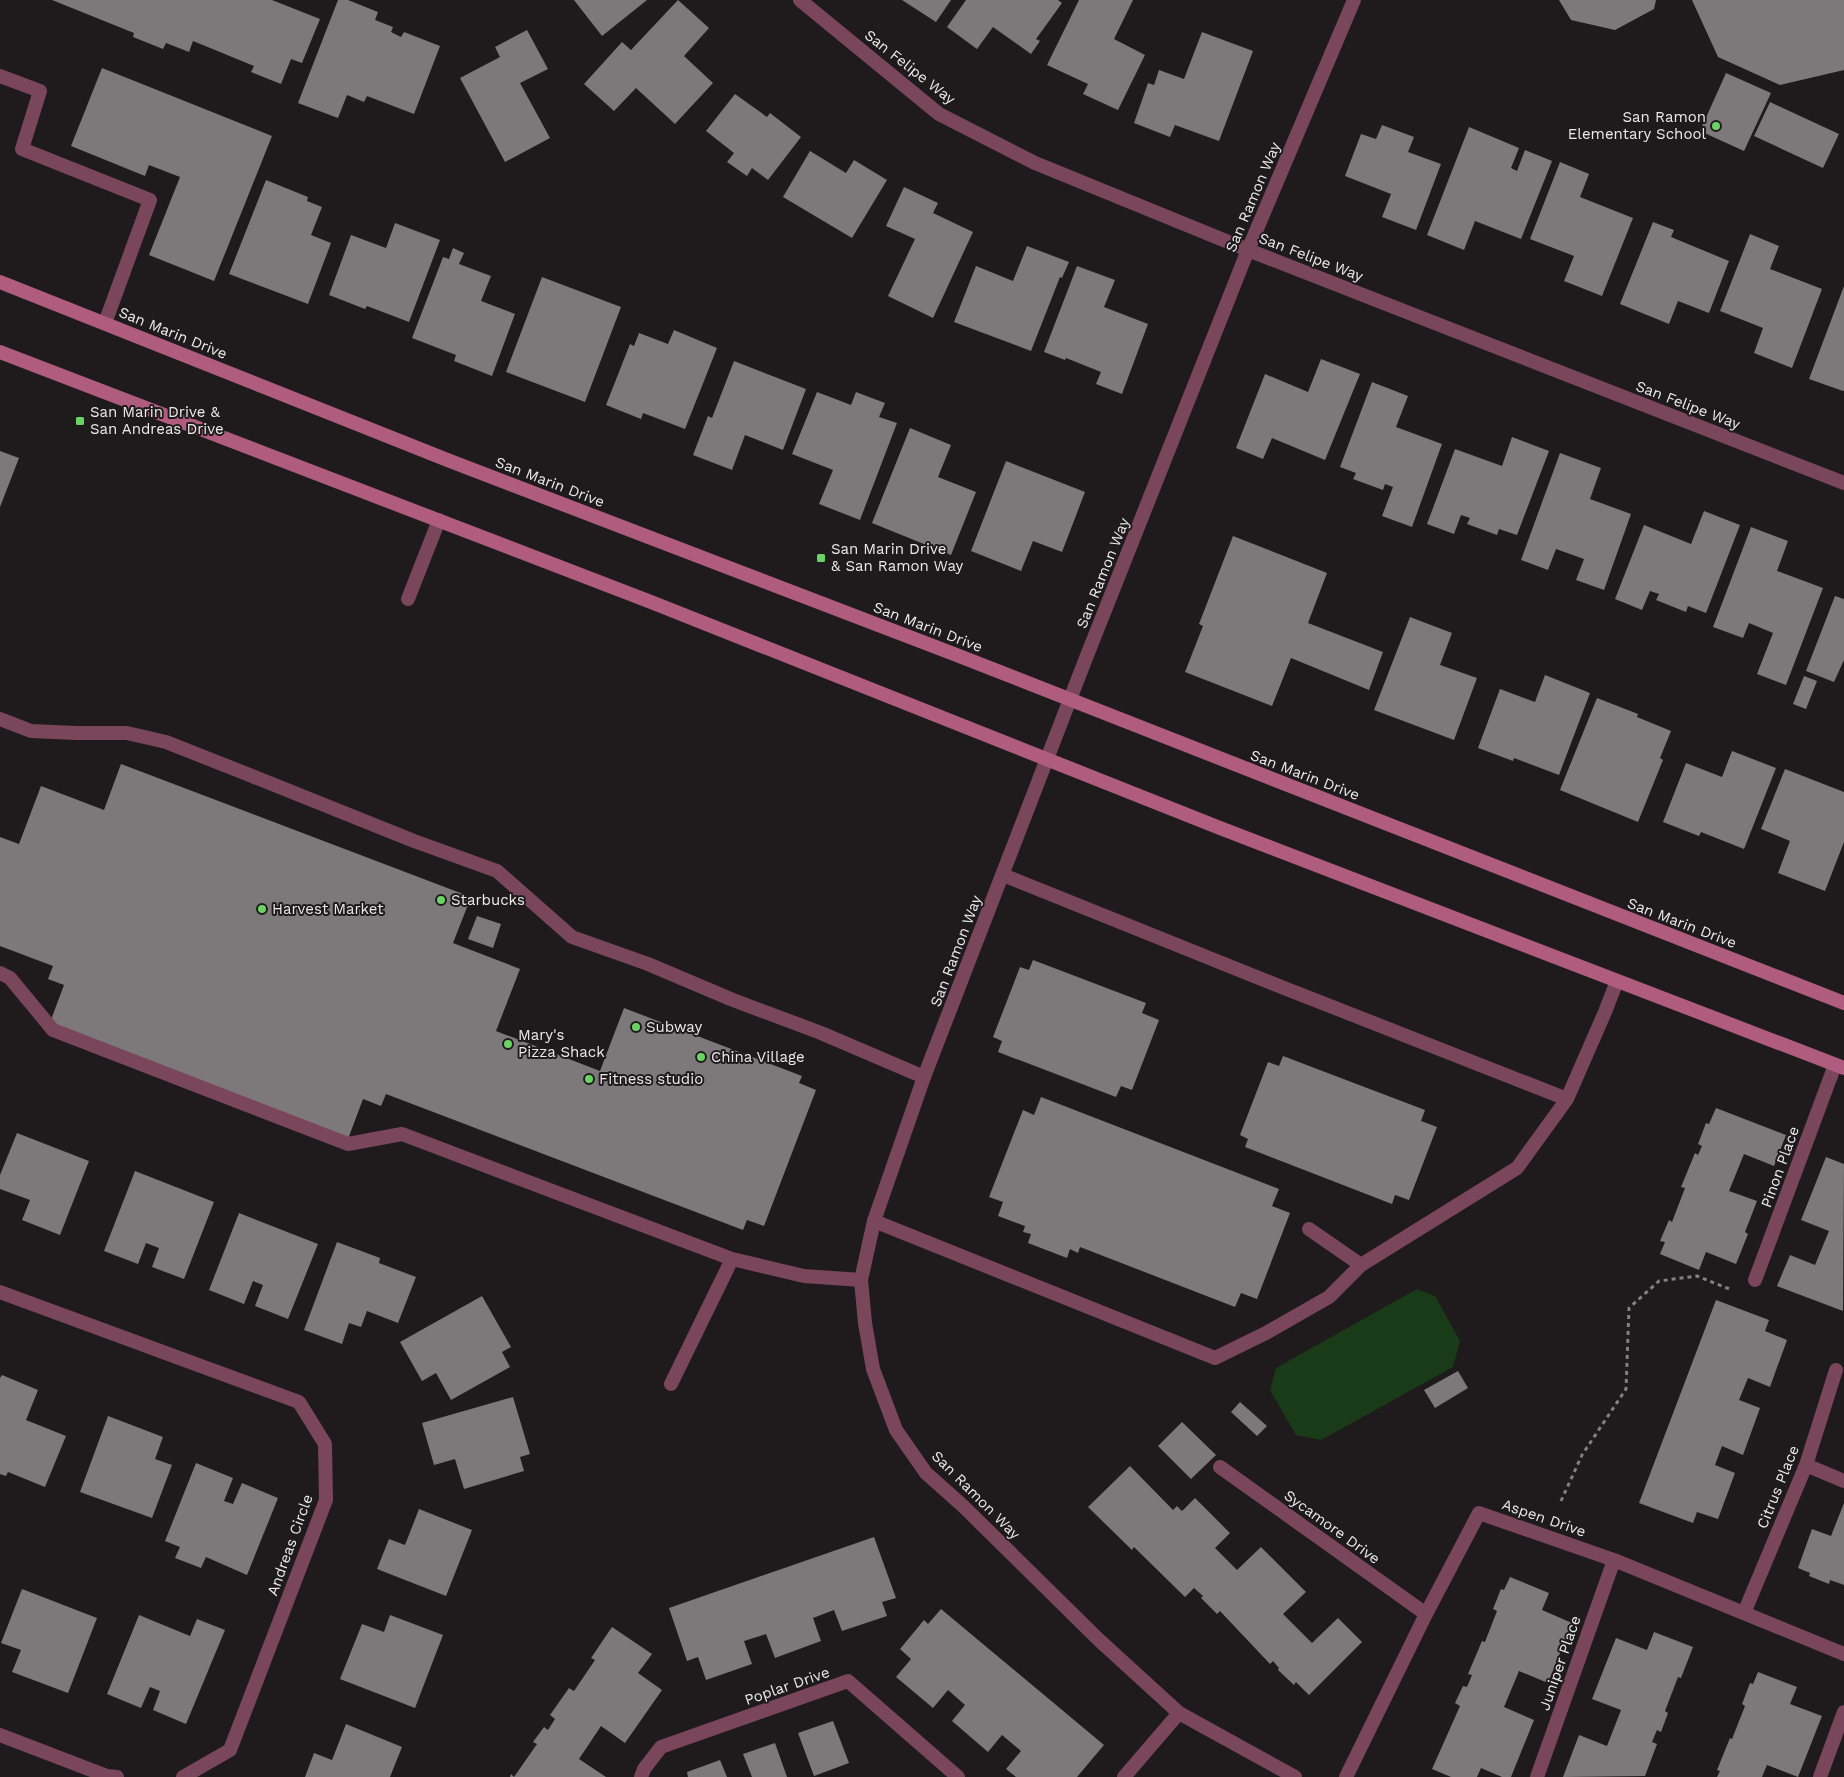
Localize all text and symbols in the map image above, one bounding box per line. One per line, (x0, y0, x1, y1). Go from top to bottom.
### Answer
street label: San Felipe Way (861, 26, 959, 108)
place label: San Ramon Elementary School (1568, 108, 1706, 143)
marker: San Ramon Elementary School (1710, 120, 1722, 132)
street label: San Ramon Way (1222, 139, 1284, 255)
street label: San Felipe Way (1256, 229, 1366, 285)
street label: San Marin Drive (116, 303, 230, 363)
street label: San Felipe Way (1633, 377, 1743, 433)
place label: San Marin Drive & San Andreas Drive (90, 403, 224, 438)
marker: San Marin Drive & San Andreas Drive (74, 415, 86, 427)
street label: San Marin Drive (493, 453, 607, 511)
street label: San Ramon Way (1073, 515, 1133, 631)
place label: San Marin Drive & San Ramon Way (831, 540, 963, 575)
marker: San Marin Drive & San Ramon Way (815, 552, 827, 564)
street label: San Marin Drive (871, 598, 985, 656)
street label: San Marin Drive (1248, 746, 1362, 804)
place label: Starbucks (451, 891, 525, 909)
street label: San Ramon Way (926, 893, 986, 1009)
marker: Starbucks (435, 894, 447, 906)
street label: San Marin Drive (1625, 894, 1739, 952)
place label: Harvest Market (272, 900, 384, 918)
marker: Harvest Market (256, 903, 268, 915)
place label: Subway (646, 1018, 702, 1036)
marker: Subway (630, 1021, 642, 1033)
place label: Mary's Pizza Shack (518, 1026, 605, 1061)
marker: Mary's Pizza Shack (502, 1038, 514, 1050)
place label: China Village (711, 1048, 805, 1066)
marker: China Village (695, 1051, 707, 1063)
place label: Fitness studio (599, 1070, 703, 1088)
marker: Fitness studio (583, 1073, 595, 1085)
street label: Pinon Place (1757, 1124, 1803, 1210)
street label: Citrus Place (1753, 1443, 1803, 1531)
street label: San Ramon Way (928, 1447, 1024, 1543)
street label: Sycamore Drive (1281, 1486, 1383, 1568)
street label: Andreas Circle (263, 1492, 317, 1598)
street label: Aspen Drive (1500, 1495, 1588, 1541)
street label: Juniper Place (1535, 1613, 1585, 1713)
street label: Poplar Drive (742, 1663, 832, 1709)

